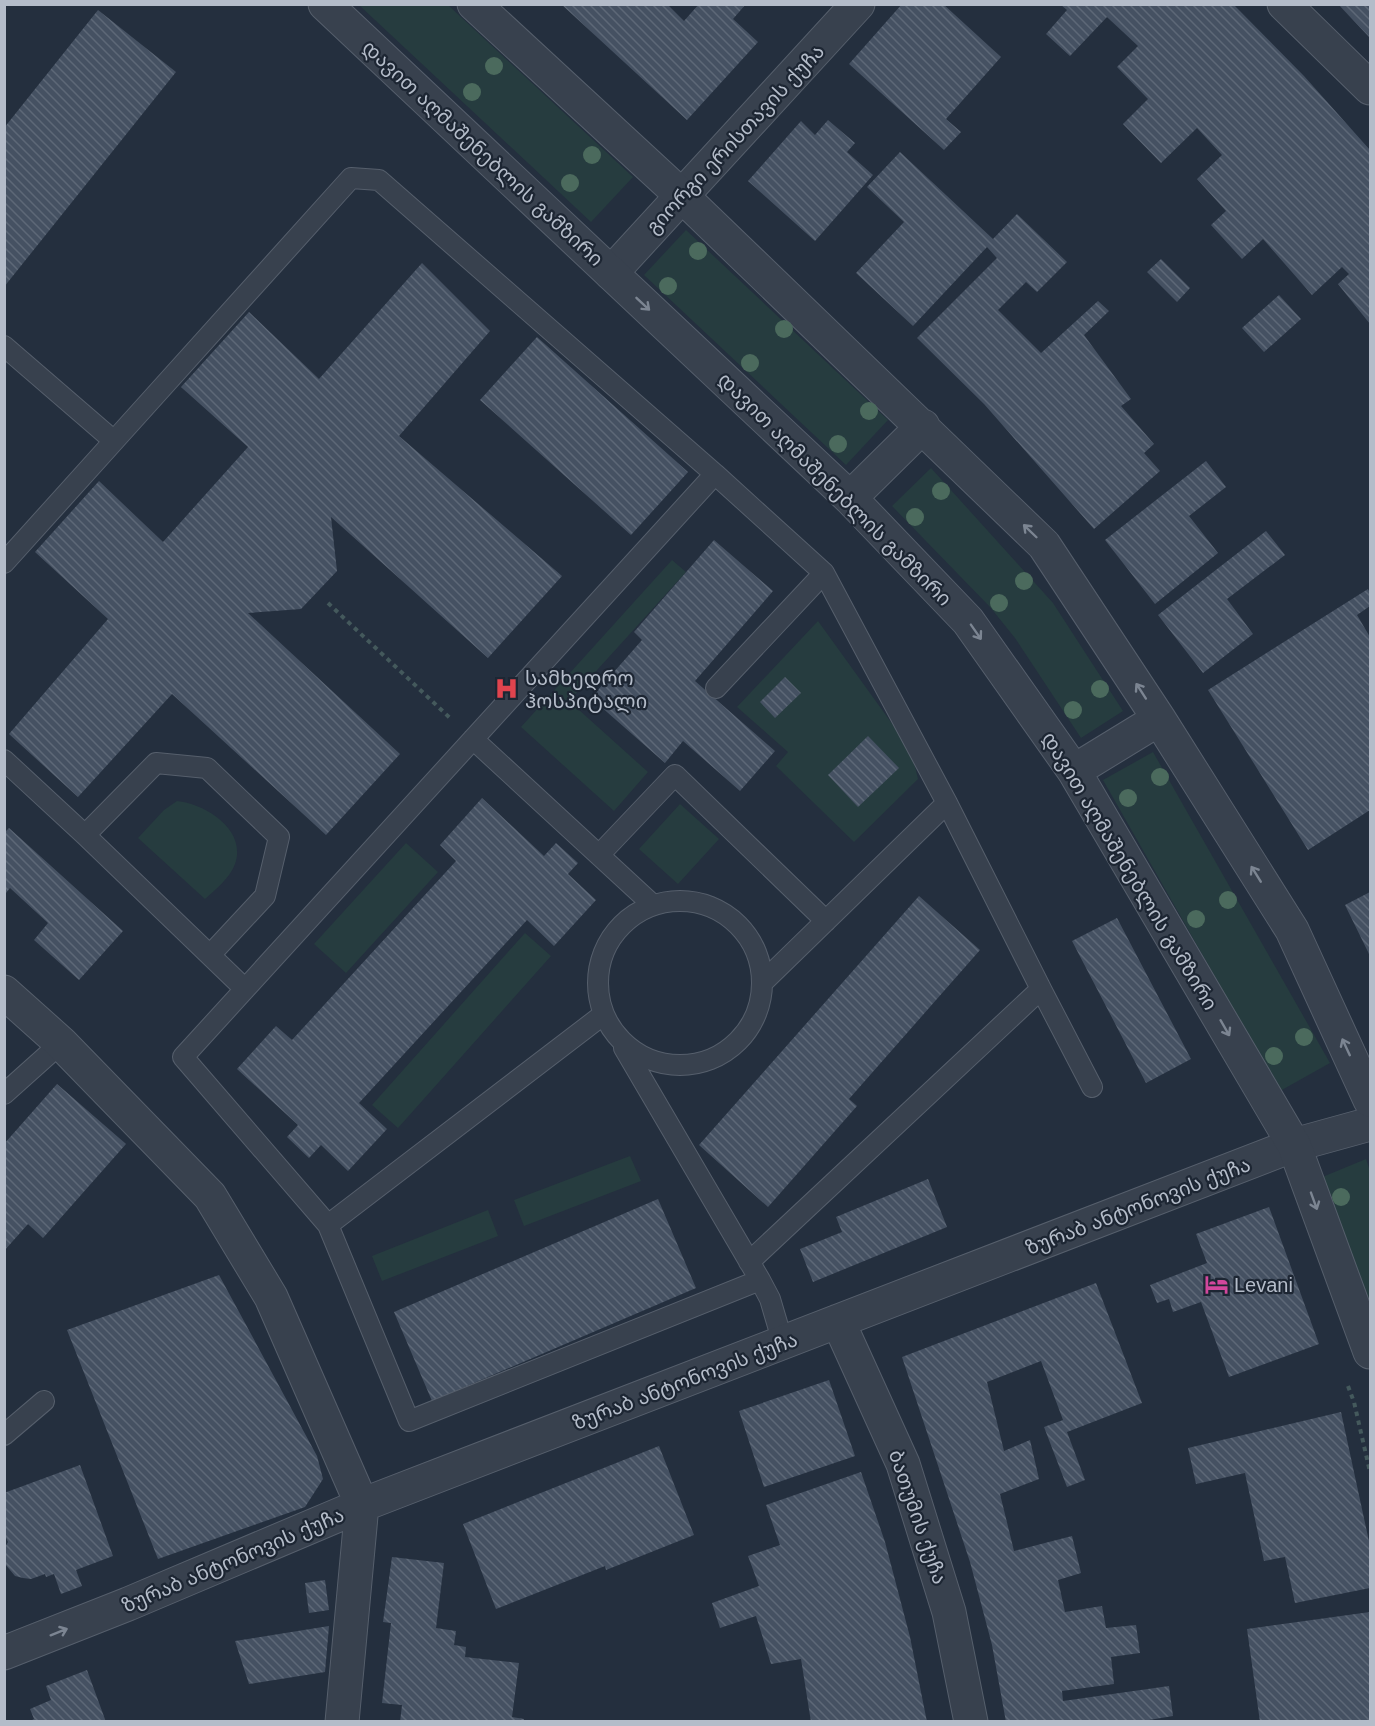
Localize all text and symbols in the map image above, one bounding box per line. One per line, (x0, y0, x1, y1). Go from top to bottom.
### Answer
street label: დავით აღმაშენებლის გამზირი (357, 36, 608, 272)
street label: გიორგი ერისთავის ქუჩა (642, 40, 829, 239)
one-way arrow (636, 296, 651, 311)
street label: დავით აღმაშენებლის გამზირი (713, 368, 956, 611)
one-way arrow (1023, 524, 1038, 539)
one-way arrow (970, 624, 982, 640)
place label: სამხედრო ჰოსპიტალი (525, 667, 647, 714)
hospital icon: სამხედრო ჰოსპიტალი (494, 676, 520, 702)
one-way arrow (1134, 683, 1147, 700)
street label: დავით აღმაშენებლის გამზირი (1036, 728, 1222, 1015)
one-way arrow (1250, 866, 1262, 883)
one-way arrow (1219, 1019, 1231, 1036)
one-way arrow (1339, 1038, 1351, 1056)
street label: ზურაბ ანტონოვის ქუჩა (1023, 1153, 1254, 1260)
one-way arrow (1310, 1191, 1321, 1210)
hotel icon: Levani (1203, 1272, 1229, 1298)
place label: Levani (1234, 1274, 1293, 1296)
street label: ზურაბ ანტონოვის ქუჩა (570, 1328, 801, 1435)
street label: ბათუმის ქუჩა (884, 1447, 951, 1587)
street label: ზურაბ ანტონოვის ქუჩა (119, 1503, 348, 1618)
one-way arrow (49, 1626, 68, 1637)

